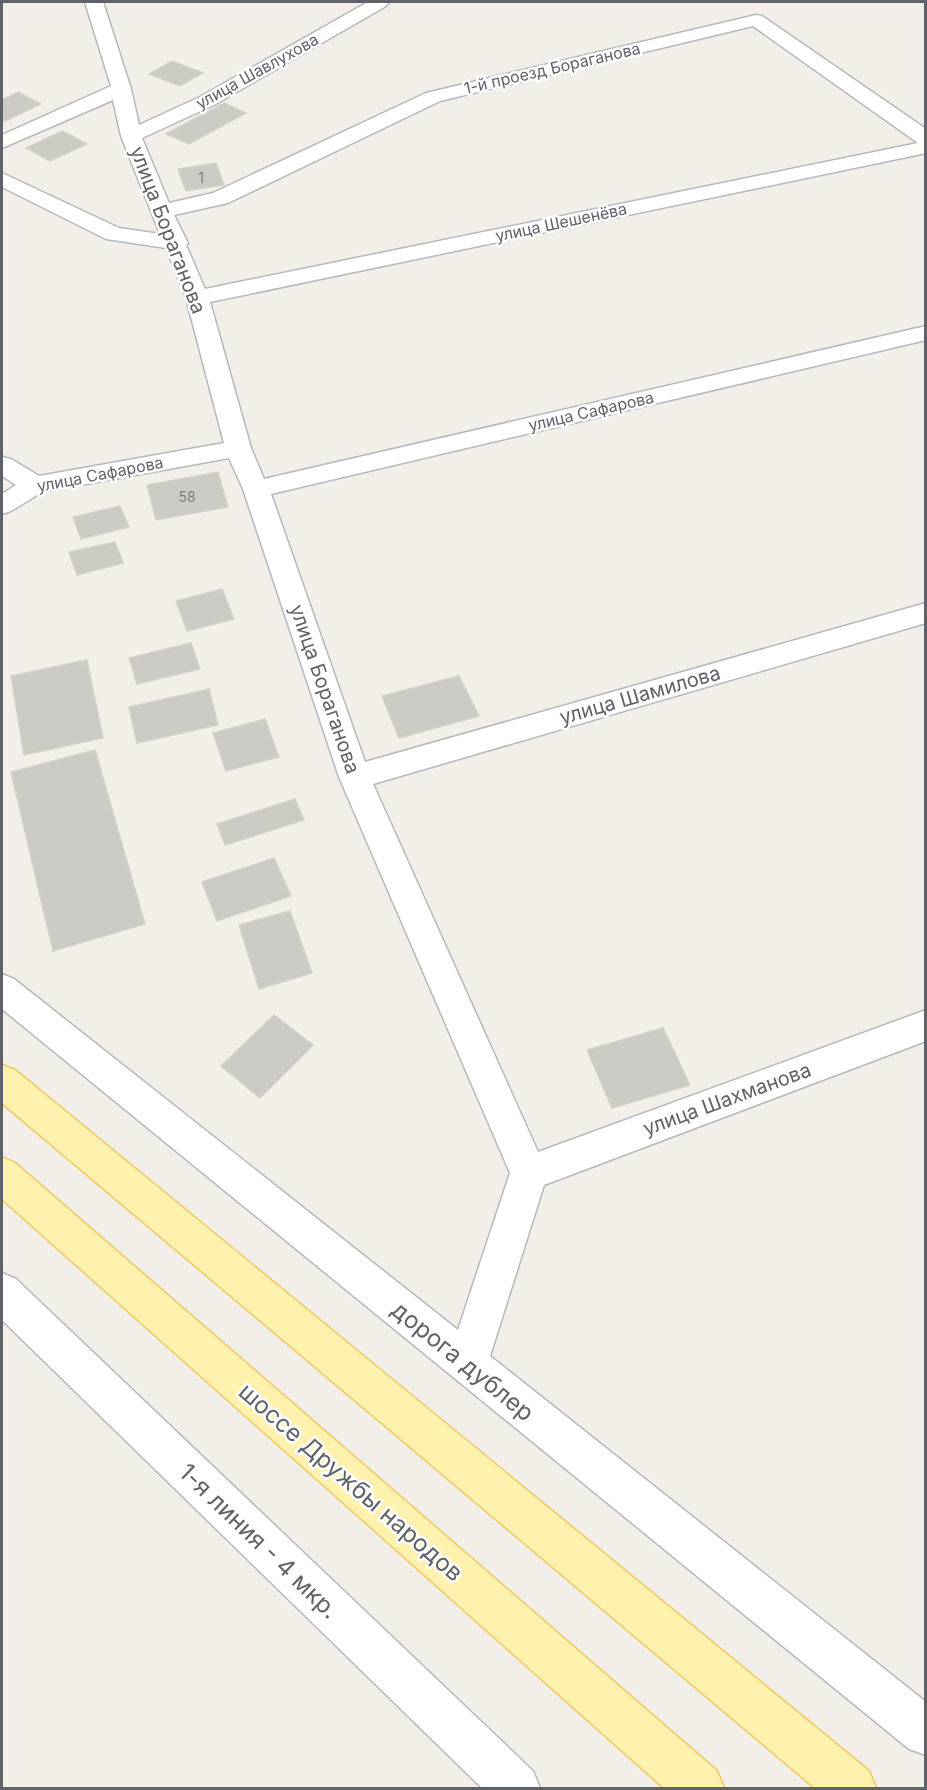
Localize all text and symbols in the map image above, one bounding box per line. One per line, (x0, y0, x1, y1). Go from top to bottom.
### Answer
street label: улица Шавлухова (192, 29, 322, 113)
street label: 1-й проезд Бораганова (462, 38, 642, 98)
street label: улица Бораганова (125, 143, 211, 317)
house number: 1 (198, 169, 204, 186)
street label: улица Шешенёва (493, 198, 629, 246)
street label: улица Сафарова (526, 387, 656, 435)
street label: улица Сафарова (35, 452, 165, 496)
house number: 58 (178, 488, 196, 505)
street label: улица Бораганова (285, 601, 365, 777)
street label: улица Шамилова (557, 661, 723, 729)
street label: улица Шахманова (640, 1057, 814, 1141)
street label: дорога дублер (386, 1295, 540, 1427)
street label: шоссе Дружбы народов (233, 1377, 469, 1587)
street label: 1-я линия - 4 мкр. (173, 1457, 345, 1625)

